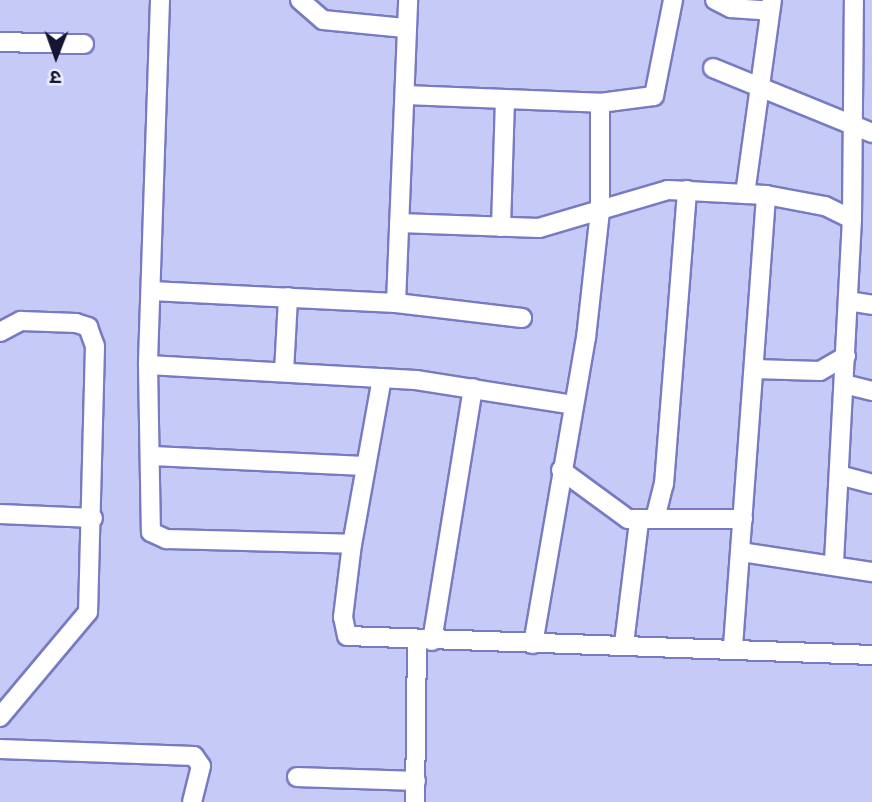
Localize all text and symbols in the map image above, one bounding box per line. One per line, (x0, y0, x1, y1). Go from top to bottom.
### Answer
north arrow (21, 21, 91, 91)
text: उ (50, 66, 61, 89)

